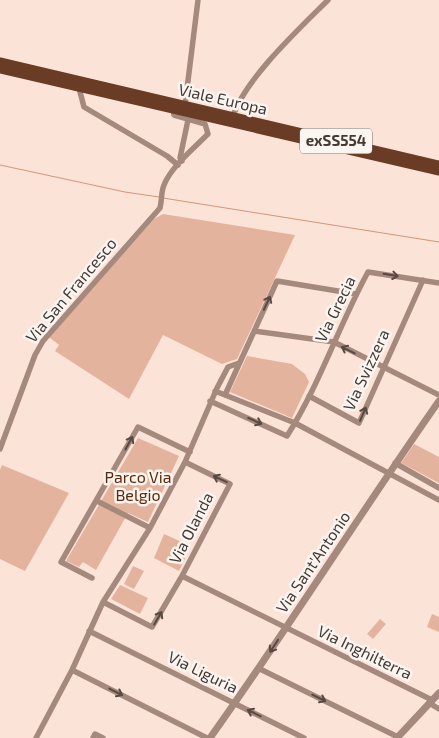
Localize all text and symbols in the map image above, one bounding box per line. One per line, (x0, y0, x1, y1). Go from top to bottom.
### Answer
street label: Viale Europa (177, 79, 270, 118)
road number: exSS554 (300, 128, 372, 154)
street label: Via San Francesco (21, 233, 120, 346)
one-way arrow (383, 271, 399, 281)
street label: Via Grecia (310, 272, 359, 345)
one-way arrow (263, 296, 273, 311)
street label: Via Svizzera (338, 326, 393, 413)
one-way arrow (341, 344, 356, 354)
one-way arrow (359, 407, 368, 422)
one-way arrow (247, 417, 262, 426)
one-way arrow (124, 436, 134, 451)
park label: Parco Via Belgio (105, 467, 171, 504)
one-way arrow (213, 474, 228, 484)
street label: Via Olanda (164, 489, 217, 567)
street label: Via Sant'Antonio (272, 507, 354, 616)
one-way arrow (153, 611, 163, 625)
street label: Via Inghilterra (315, 621, 416, 683)
one-way arrow (269, 638, 279, 652)
street label: Via Liguria (165, 646, 241, 697)
one-way arrow (108, 688, 123, 697)
one-way arrow (311, 694, 326, 703)
one-way arrow (247, 708, 262, 717)

